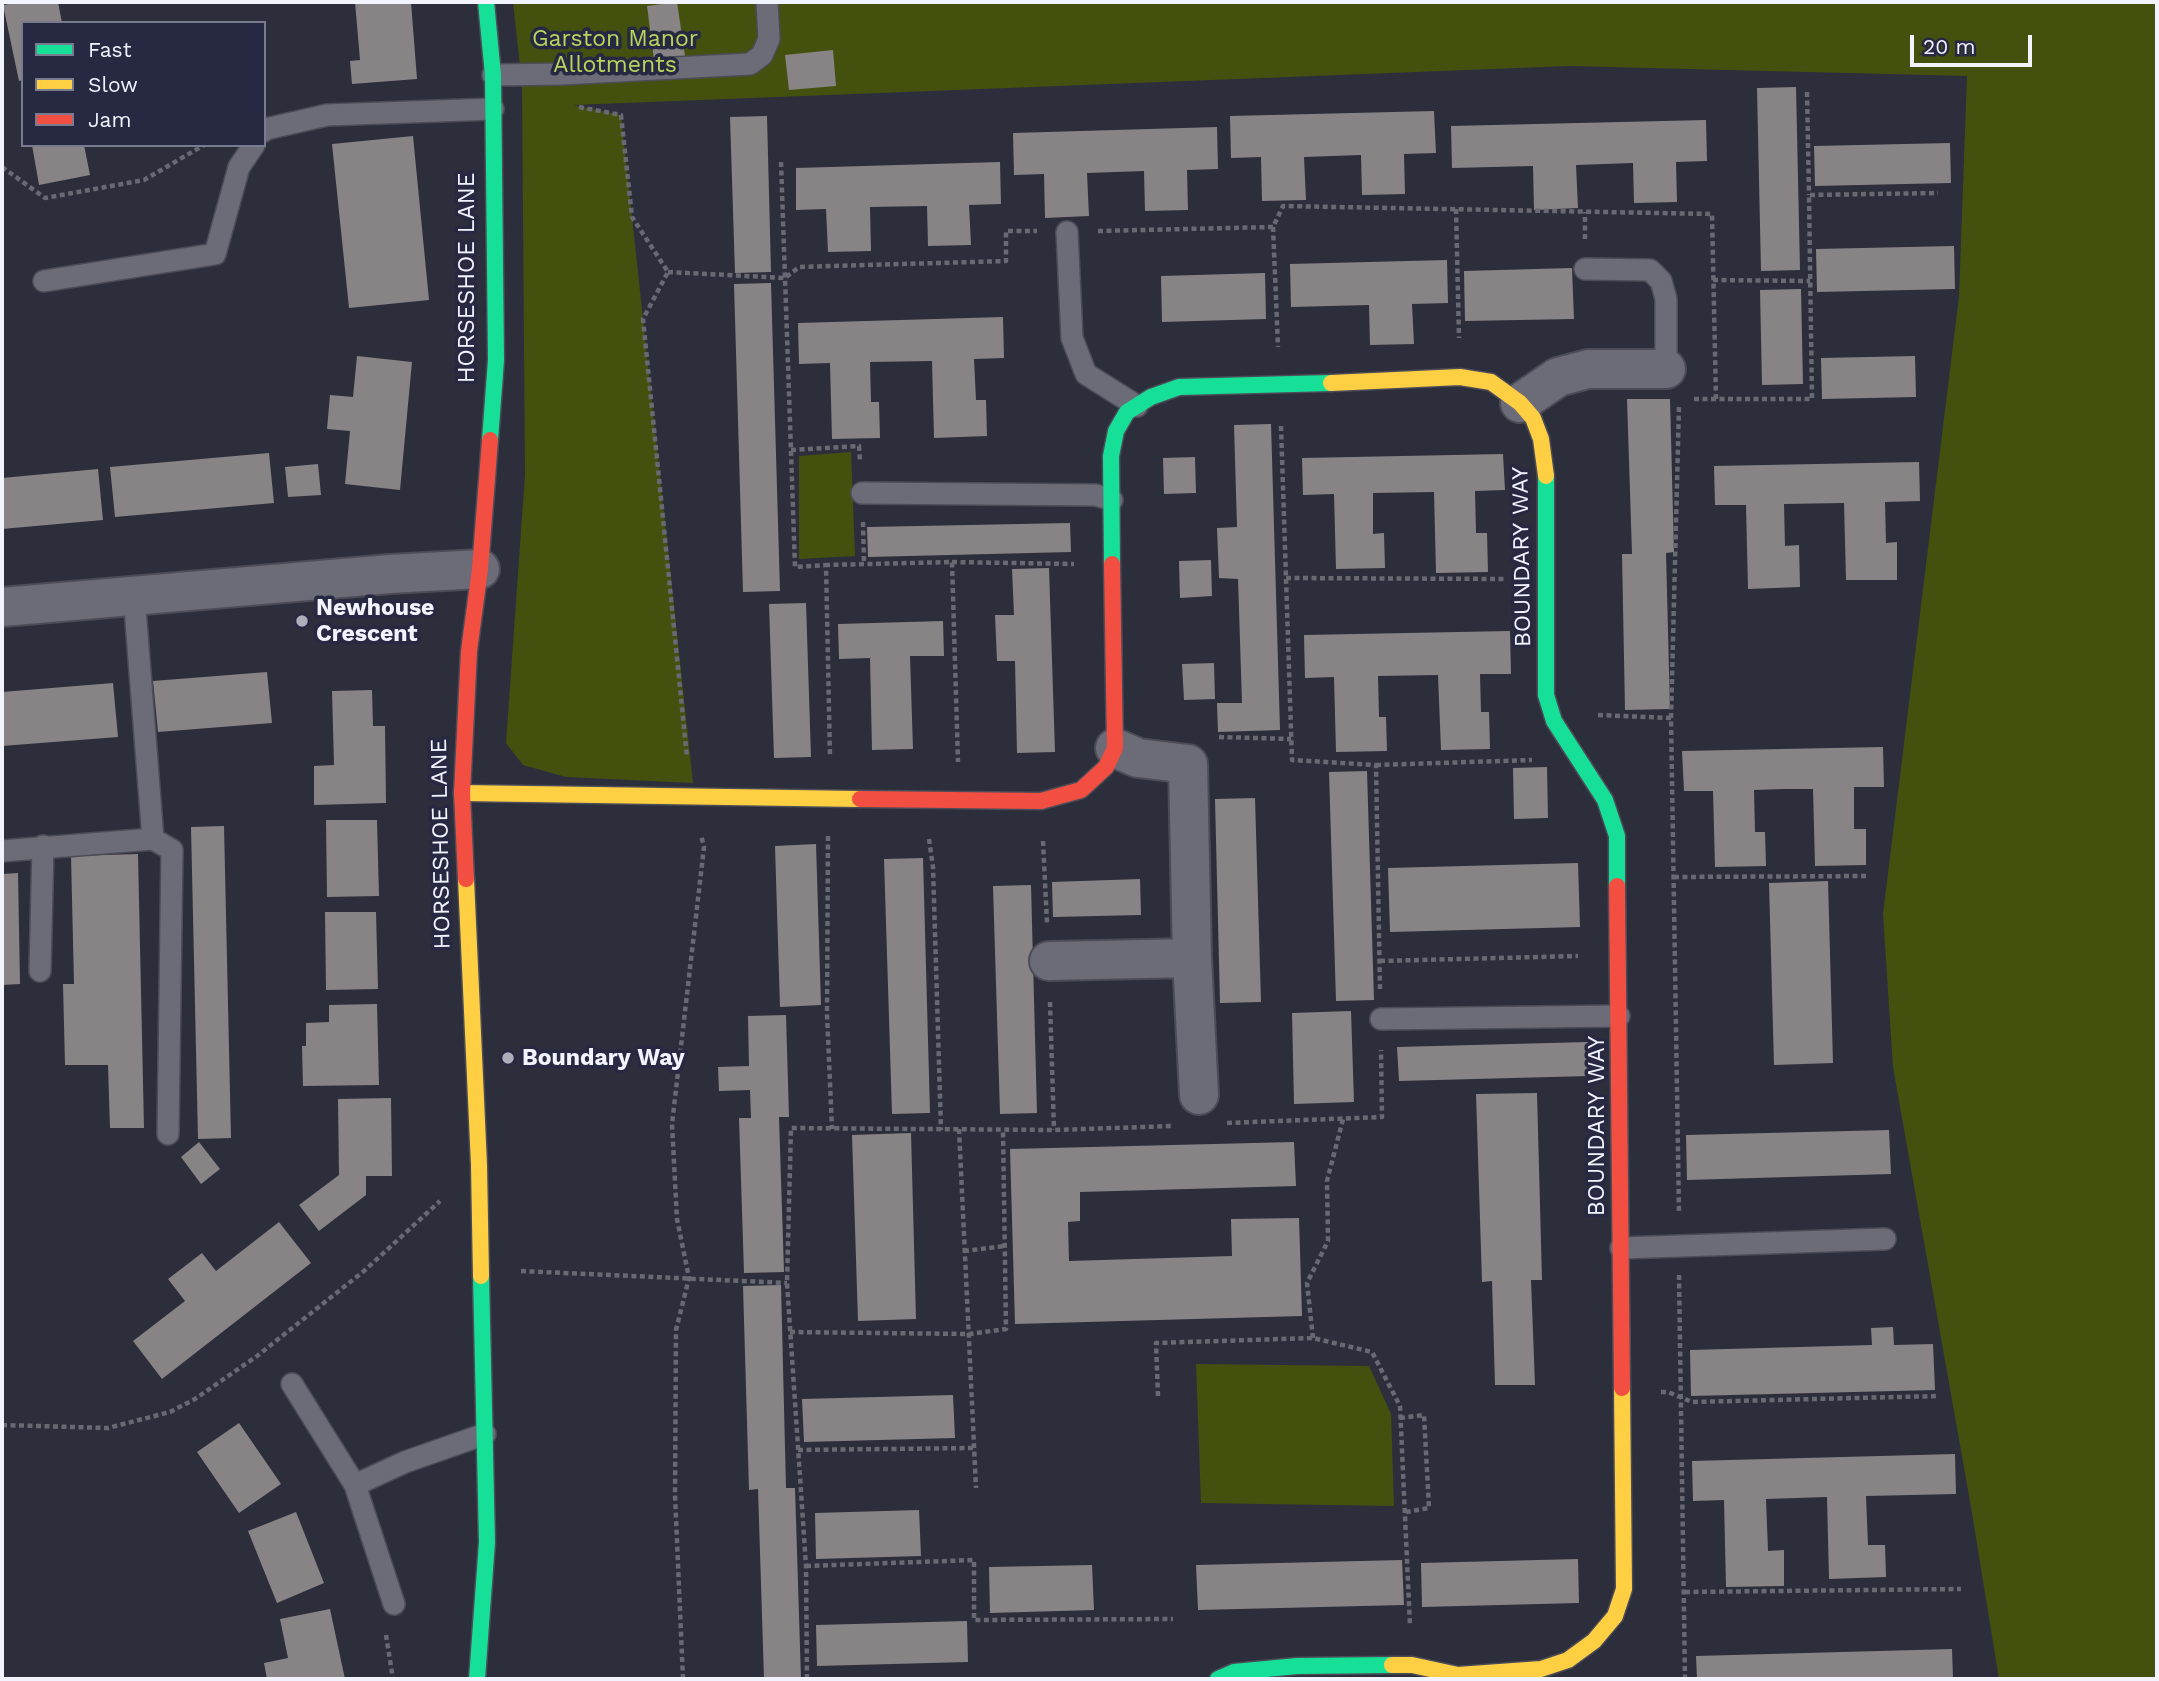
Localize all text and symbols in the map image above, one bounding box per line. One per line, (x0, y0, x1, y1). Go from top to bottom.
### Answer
legend (21, 21, 266, 147)
scale bar (1914, 21, 2036, 65)
park label: Garston Manor Allotments (532, 25, 698, 79)
text: 20 m (1923, 34, 1975, 59)
text: Fast (88, 37, 132, 62)
text: Slow (88, 72, 138, 97)
text: Jam (88, 107, 131, 132)
street label: HORSESHOE LANE (453, 173, 481, 383)
street label: BOUNDARY WAY (1507, 467, 1537, 647)
place label: Newhouse Crescent (316, 594, 434, 648)
marker: Newhouse Crescent (294, 613, 310, 629)
street label: HORSESHOE LANE (425, 738, 457, 950)
street label: BOUNDARY WAY (1583, 1036, 1611, 1216)
place label: Boundary Way (522, 1044, 685, 1072)
marker: Boundary Way (500, 1050, 516, 1066)

